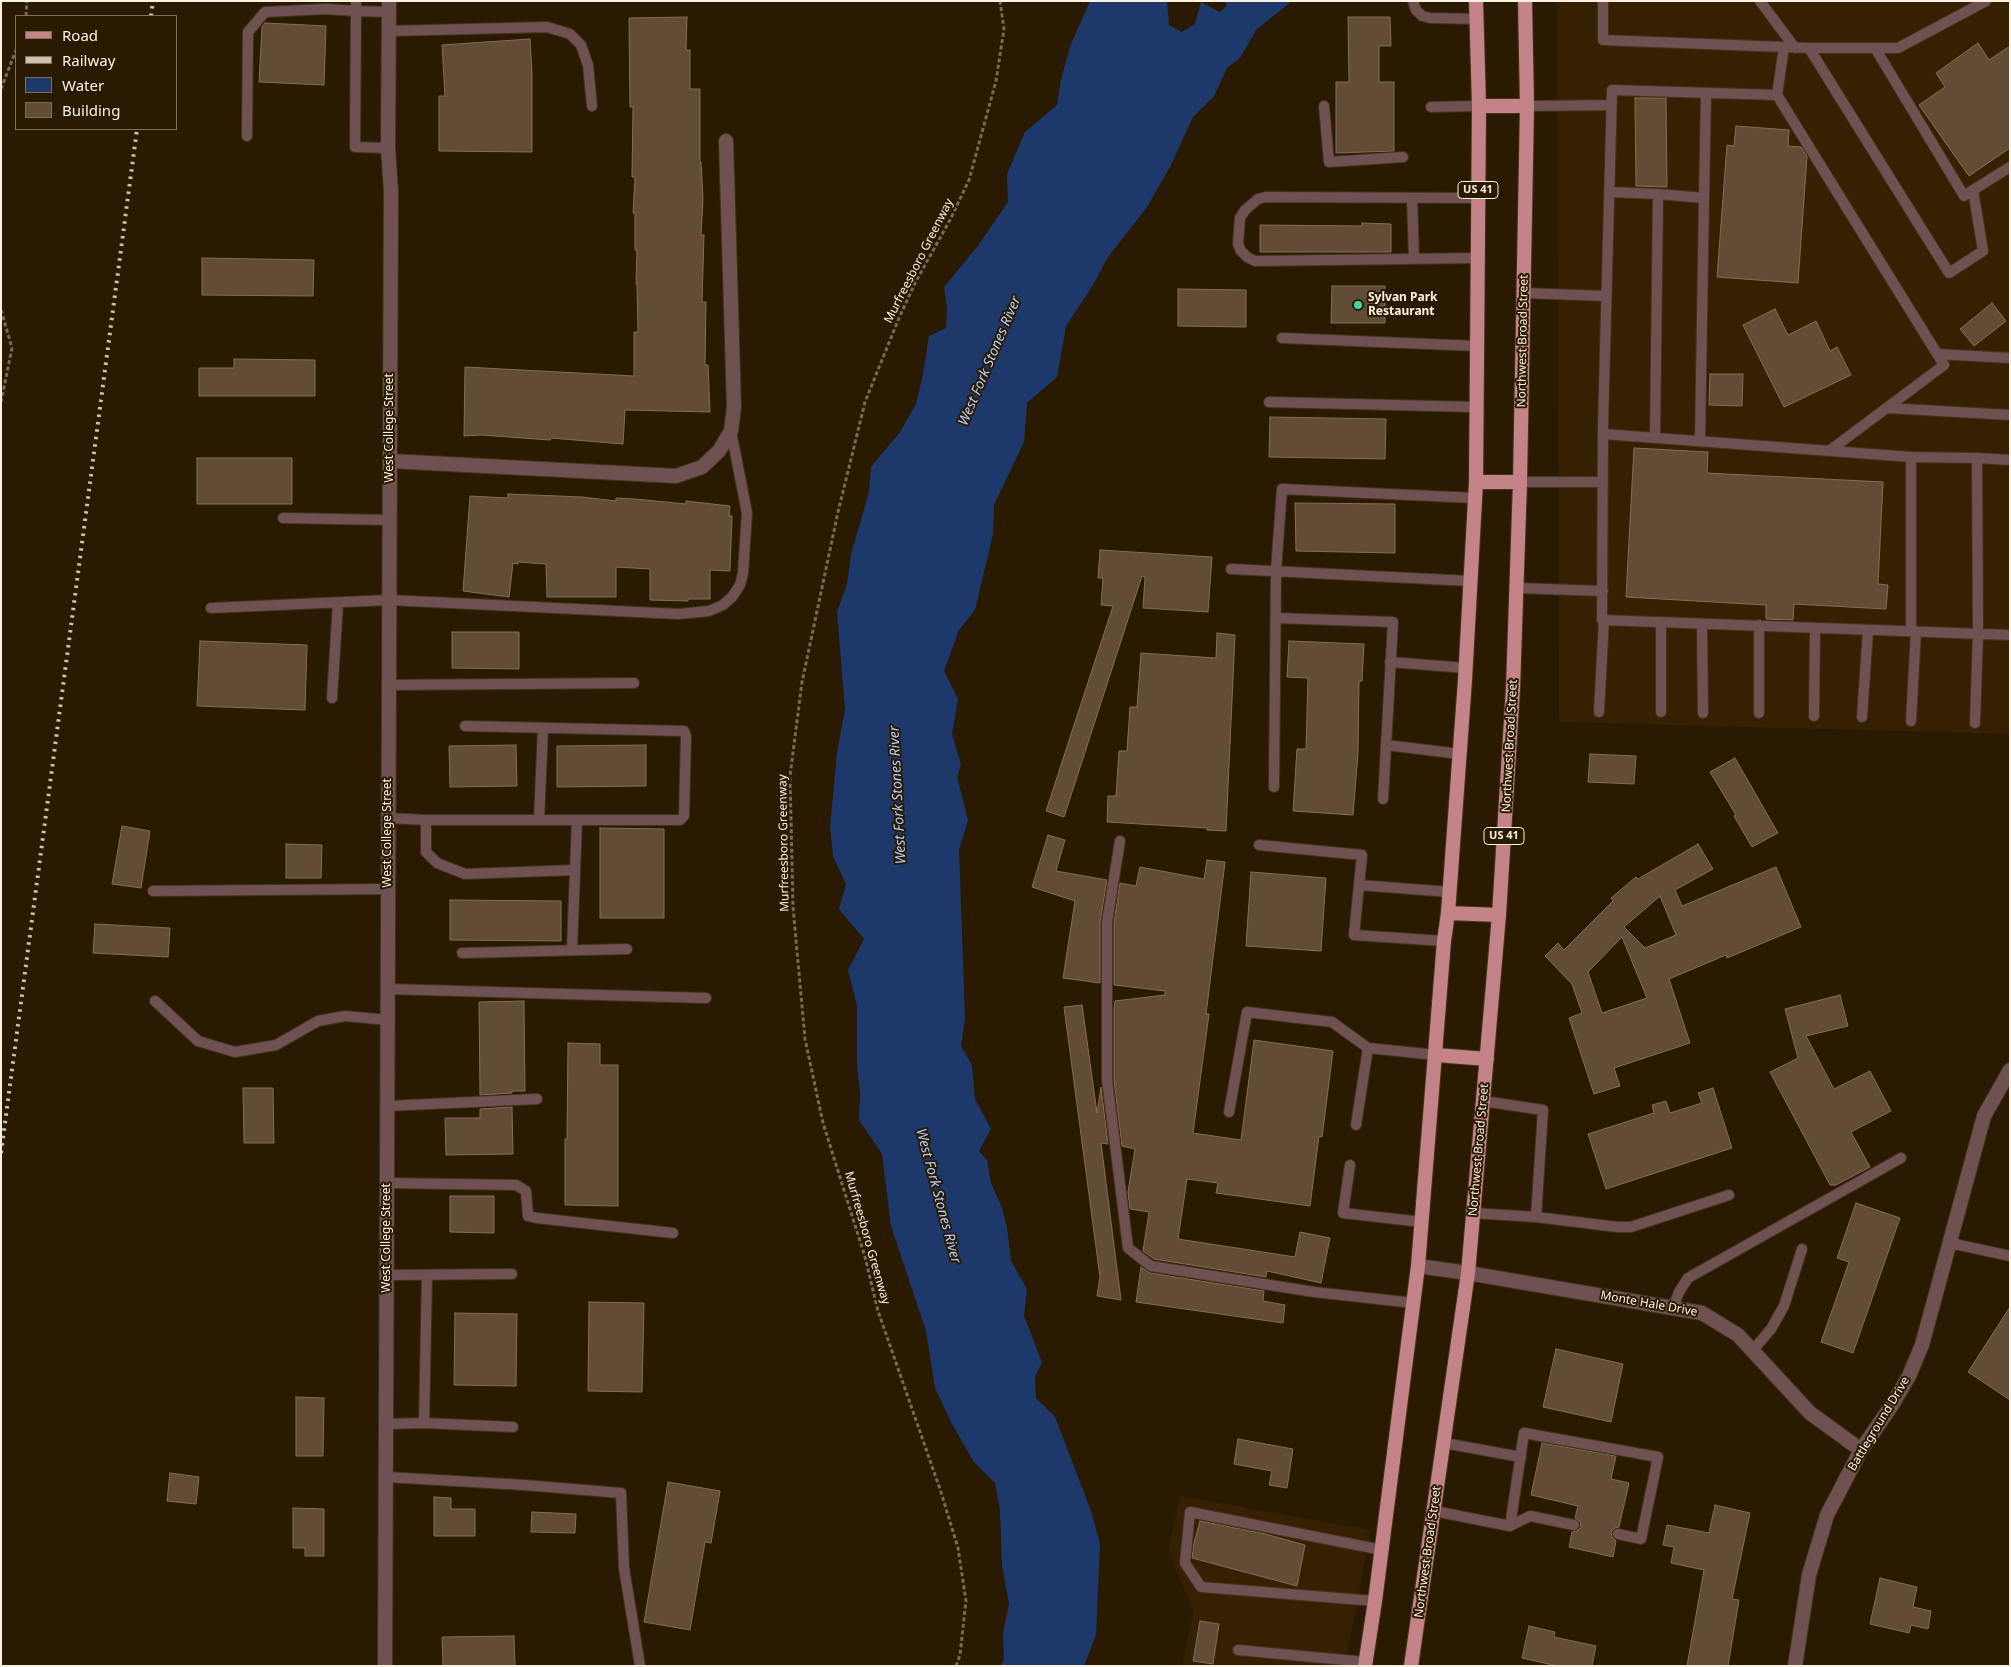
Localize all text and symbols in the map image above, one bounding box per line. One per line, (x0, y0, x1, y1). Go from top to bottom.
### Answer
legend (15, 15, 178, 130)
text: Road (62, 25, 98, 45)
text: Railway (62, 50, 115, 70)
text: Water (62, 75, 104, 95)
text: Building (62, 100, 120, 120)
road number: US 41 (1458, 182, 1498, 198)
street label: Murfreesboro Greenway (881, 196, 957, 326)
street label: Northwest Broad Street (1515, 274, 1531, 408)
place label: Sylvan Park Restaurant (1368, 291, 1437, 319)
water label: West Fork Stones River (955, 294, 1025, 428)
marker: Sylvan Park Restaurant (1352, 299, 1364, 311)
street label: West College Street (383, 373, 397, 483)
street label: Northwest Broad Street (1499, 679, 1521, 813)
water label: West Fork Stones River (886, 725, 910, 865)
street label: Murfreesboro Greenway (776, 774, 792, 912)
street label: West College Street (381, 778, 395, 888)
road number: US 41 (1484, 828, 1524, 844)
street label: Northwest Broad Street (1466, 1083, 1492, 1217)
water label: West Fork Stones River (912, 1127, 964, 1265)
street label: Murfreesboro Greenway (841, 1170, 893, 1306)
street label: West College Street (380, 1183, 394, 1293)
street label: Monte Hale Drive (1599, 1288, 1699, 1320)
street label: Battleground Drive (1845, 1374, 1913, 1474)
street label: Northwest Broad Street (1412, 1485, 1444, 1619)

